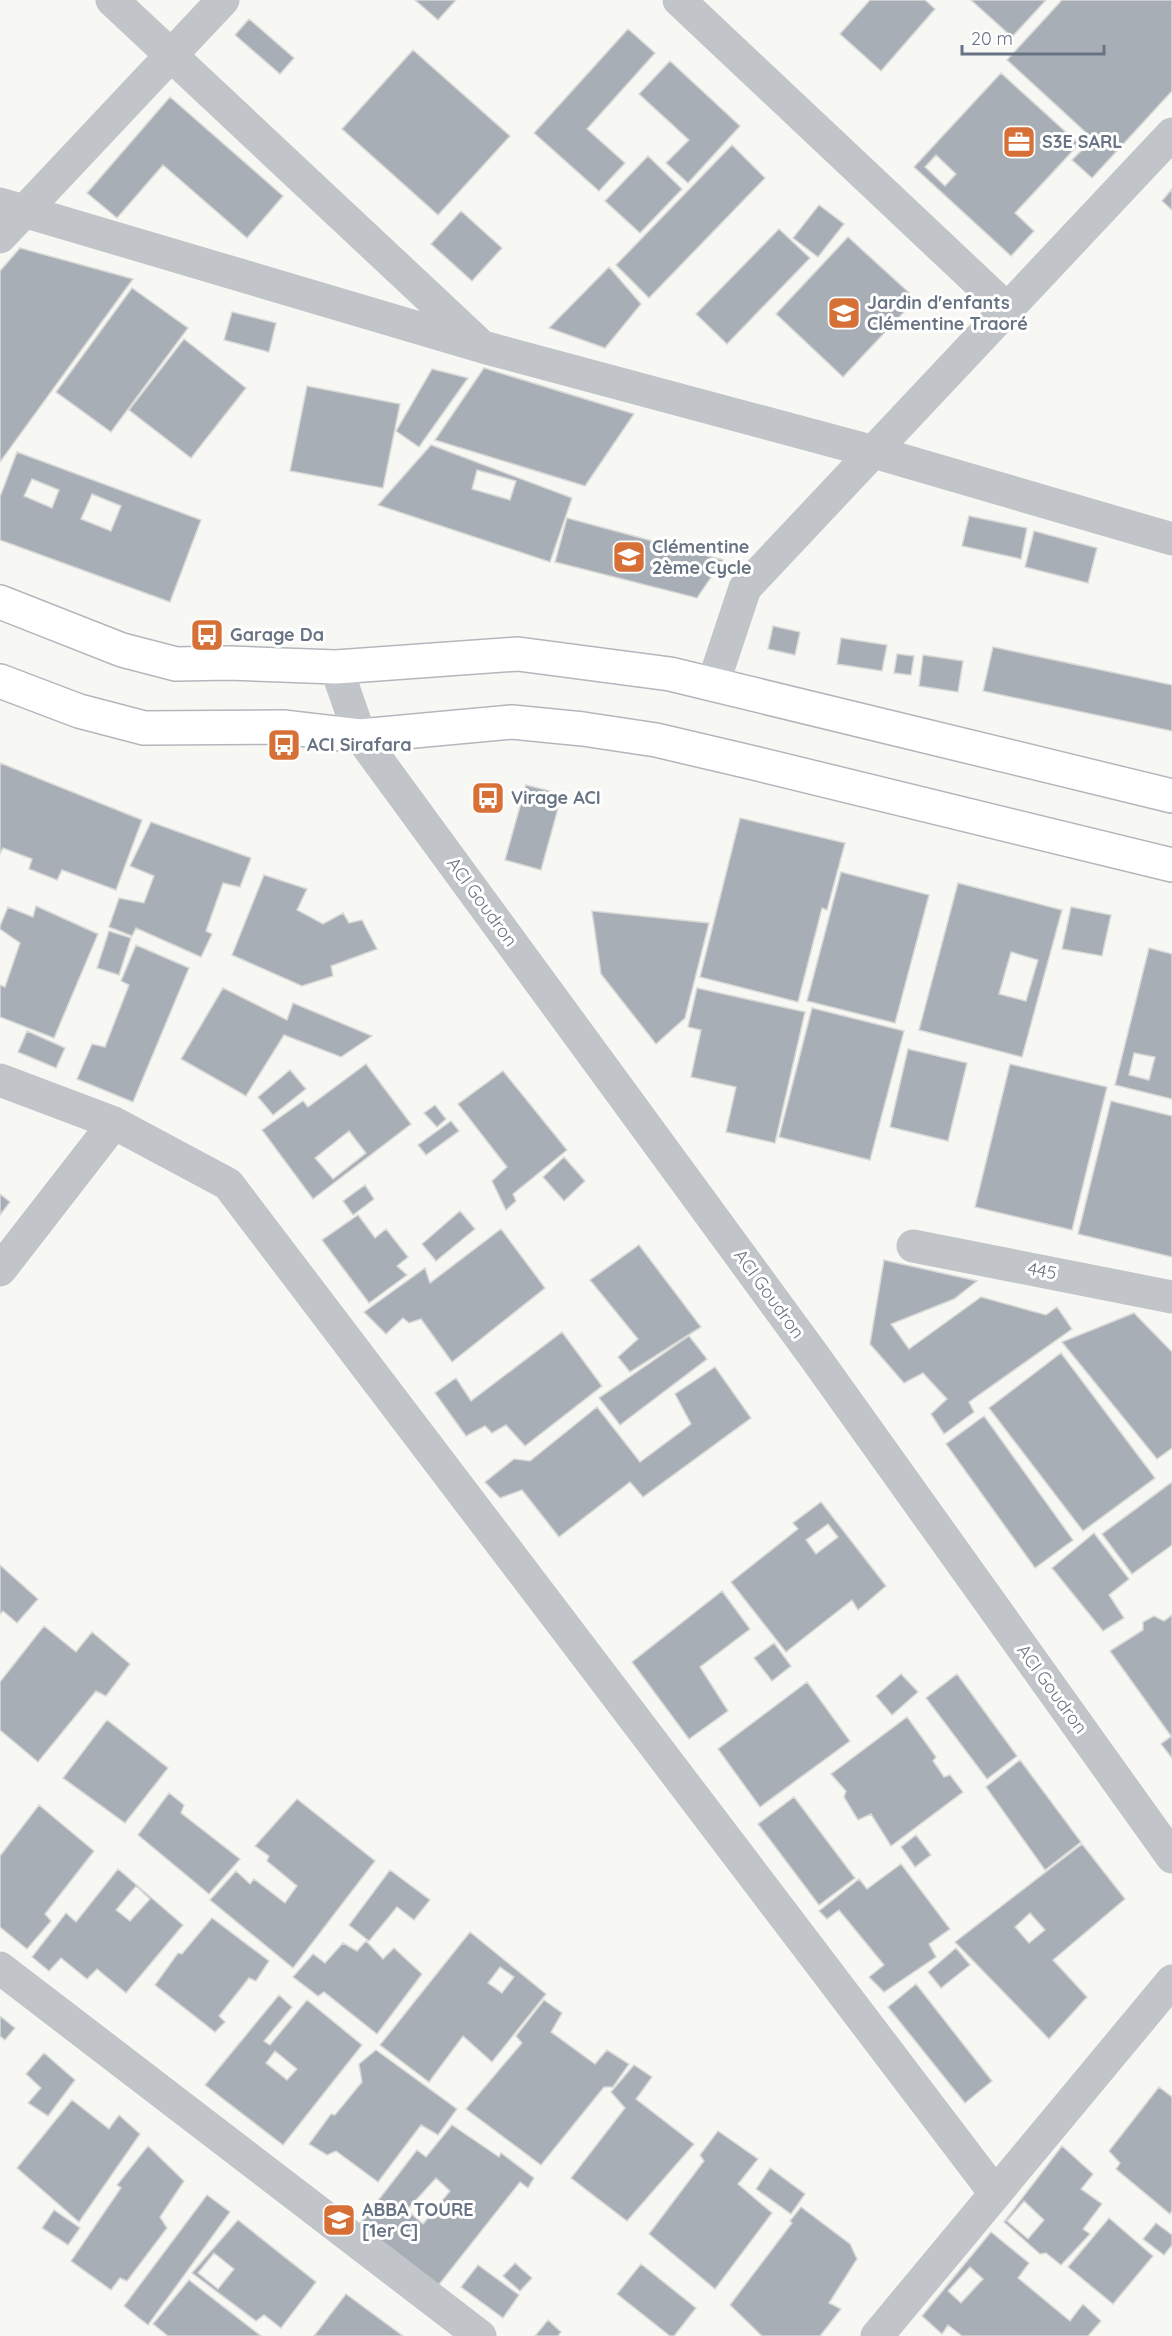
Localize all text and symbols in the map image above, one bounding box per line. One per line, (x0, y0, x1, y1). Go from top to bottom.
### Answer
scale bar (962, 18, 1104, 56)
text: 20 m (971, 27, 1013, 50)
office icon: S3E SARL (1001, 124, 1037, 160)
place label: S3E SARL (1042, 130, 1122, 153)
place label: Jardin d'enfants Clémentine Traoré (867, 291, 1028, 335)
school or university icon: Jardin d'enfants Clémentine Traoré (826, 295, 862, 331)
place label: Clémentine 2ème Cycle (652, 535, 752, 579)
school or university icon: Clémentine 2ème Cycle (611, 539, 647, 575)
bus stop icon: Garage Da (189, 617, 225, 653)
place label: Garage Da (230, 623, 324, 646)
bus stop icon: ACI Sirafara (266, 727, 302, 763)
place label: ACI Sirafara (307, 733, 412, 756)
bus stop icon: Virage ACI (470, 780, 506, 816)
place label: Virage ACI (511, 786, 601, 809)
street label: ACI Goudron (442, 852, 523, 951)
street label: ACI Goudron (729, 1244, 810, 1343)
street label: 445 (1026, 1256, 1058, 1285)
street label: ACI Goudron (1012, 1639, 1093, 1738)
place label: ABBA TOURE [1er C] (362, 2198, 474, 2242)
school or university icon: ABBA TOURE [1er C] (321, 2202, 357, 2238)

